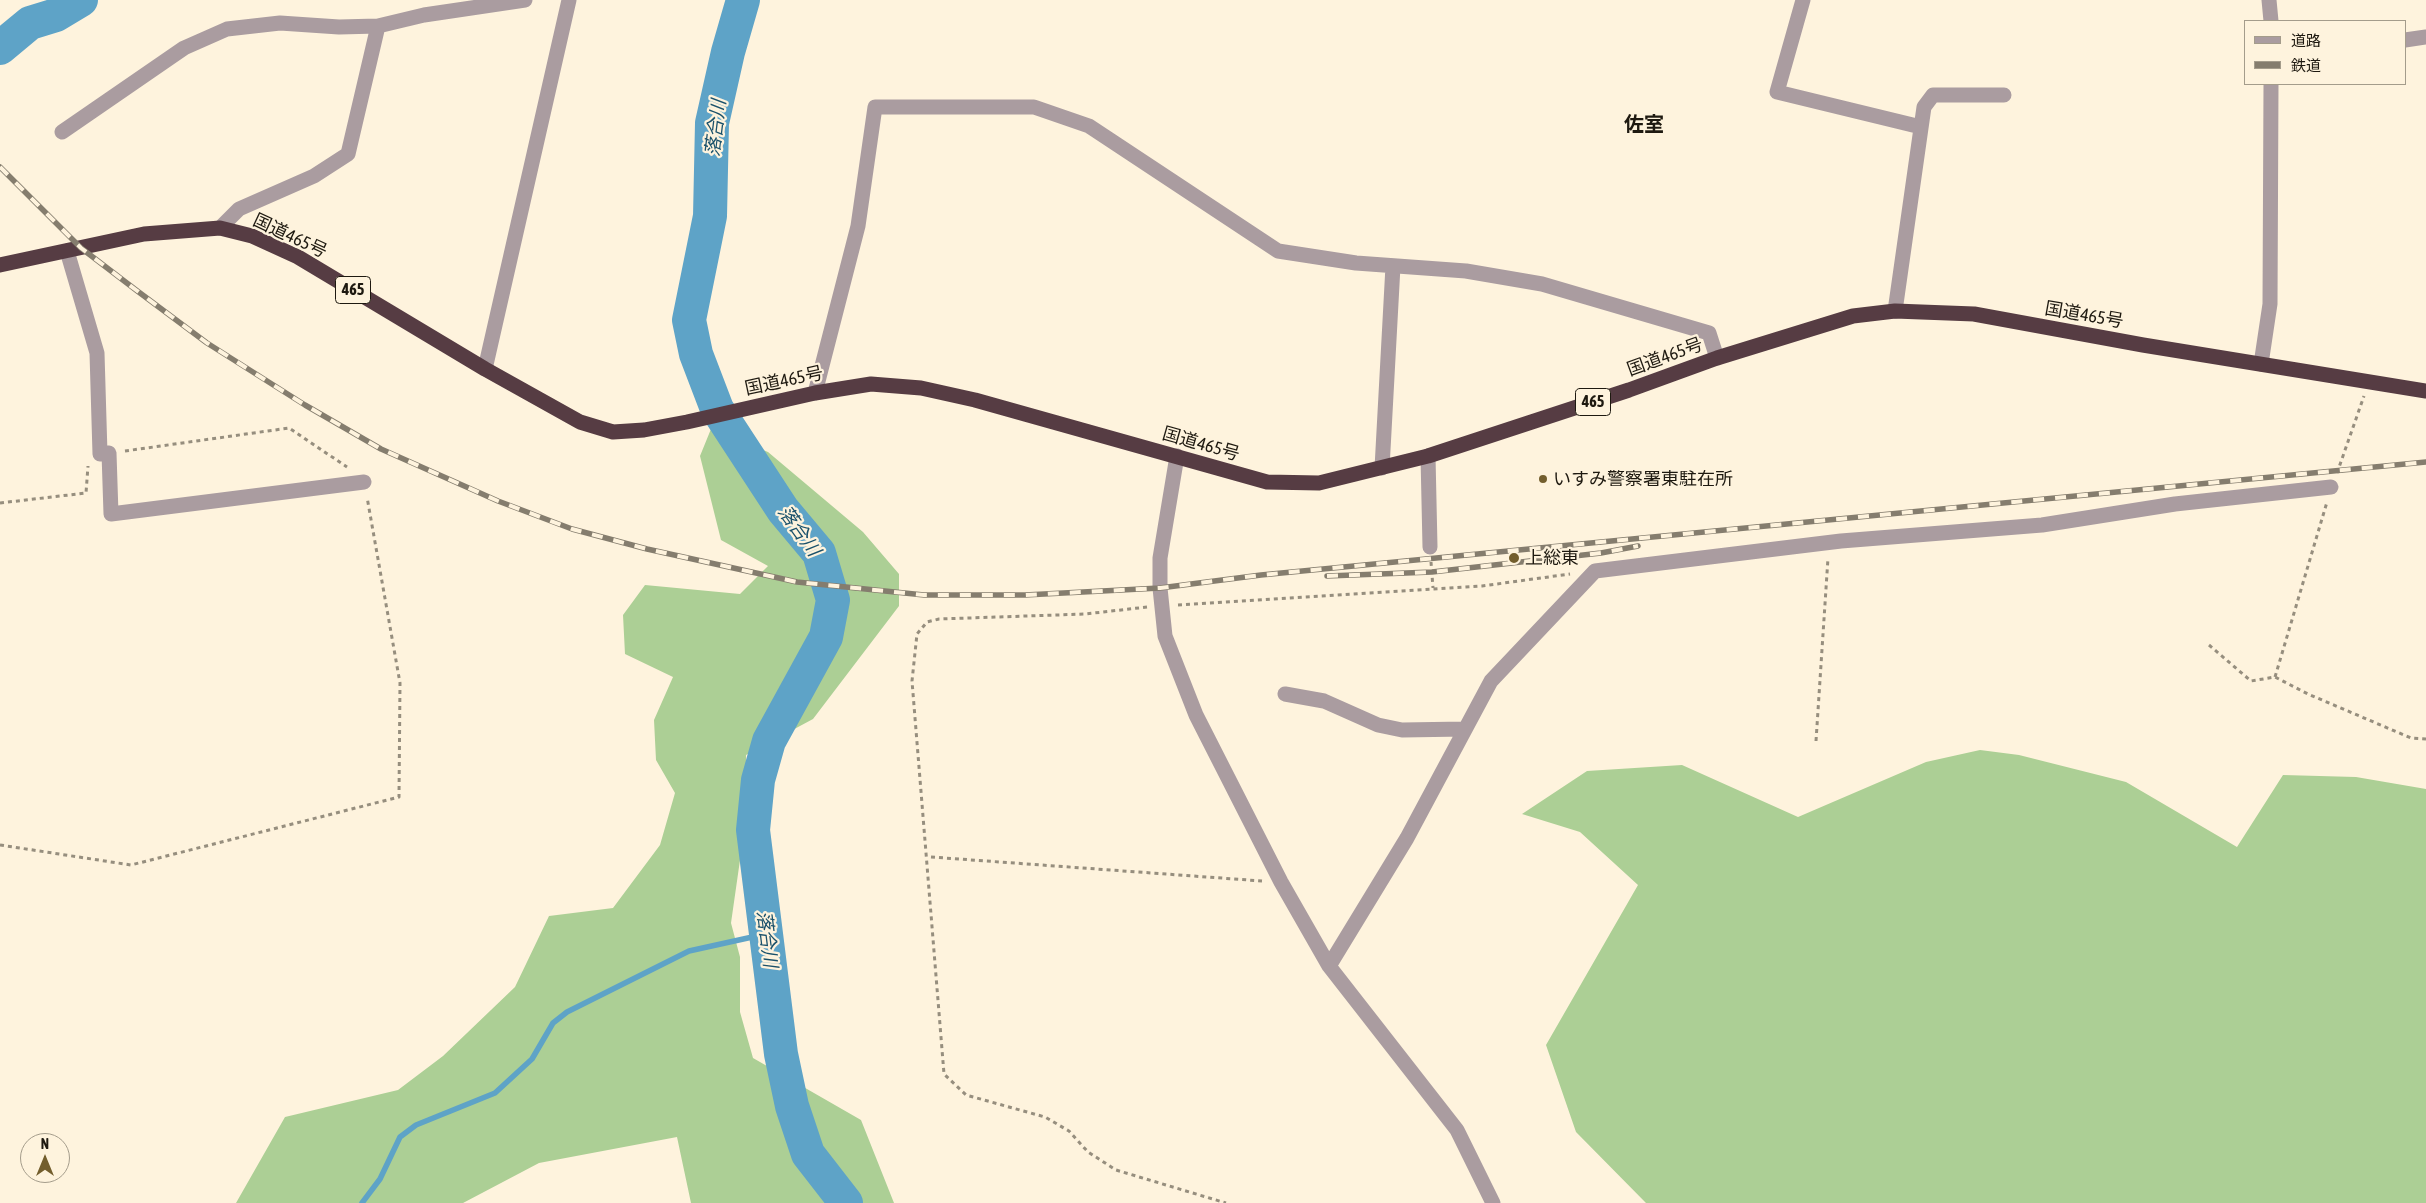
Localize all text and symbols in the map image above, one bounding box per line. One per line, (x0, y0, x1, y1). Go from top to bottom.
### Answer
legend (2244, 20, 2406, 85)
text: 道路 (2291, 32, 2321, 49)
text: 鉄道 (2291, 57, 2321, 74)
water label: 落合川 (701, 98, 731, 158)
district label: 佐室 (1624, 113, 1664, 137)
street label: 国道465号 (249, 209, 331, 263)
road number: 465 (336, 276, 370, 304)
street label: 国道465号 (2043, 297, 2125, 333)
street label: 国道465号 (1624, 333, 1706, 381)
street label: 国道465号 (743, 362, 825, 400)
road number: 465 (1576, 388, 1610, 416)
street label: 国道465号 (1160, 423, 1242, 465)
place label: いすみ警察署東駐在所 (1553, 468, 1733, 490)
marker: いすみ警察署東駐在所 (1537, 473, 1549, 485)
water label: 落合川 (773, 501, 825, 561)
place label: 上総東 (1525, 547, 1579, 569)
marker: 上総東 (1507, 551, 1521, 565)
water label: 落合川 (752, 909, 782, 969)
north arrow (20, 1133, 70, 1183)
text: N (41, 1136, 49, 1152)

